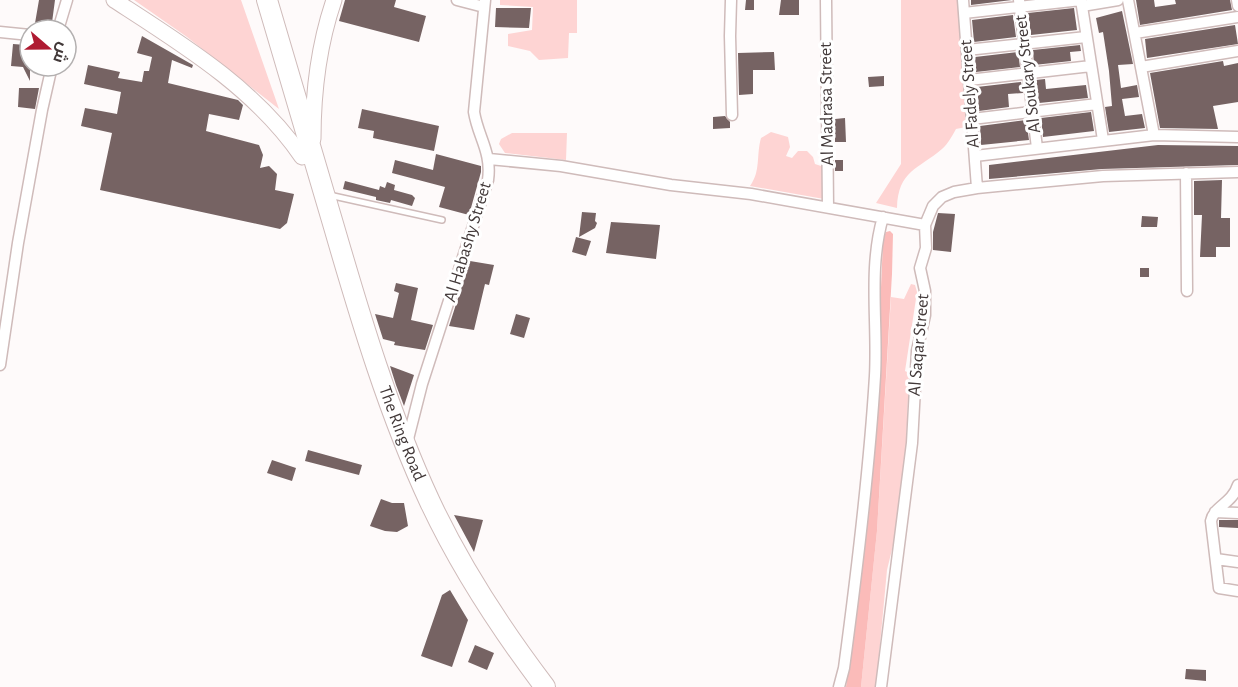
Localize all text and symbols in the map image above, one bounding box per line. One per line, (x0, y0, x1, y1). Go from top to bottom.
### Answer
street label: Al Soukary Street (1012, 14, 1044, 134)
north arrow (18, 18, 78, 78)
street label: Al Fadely Street (957, 39, 983, 149)
text: ش (49, 40, 73, 66)
street label: Al Madrasa Street (817, 42, 837, 166)
street label: Al Habashy Street (441, 180, 495, 304)
street label: Al Saqar Street (906, 293, 932, 397)
street label: The Ring Road (375, 383, 428, 484)

